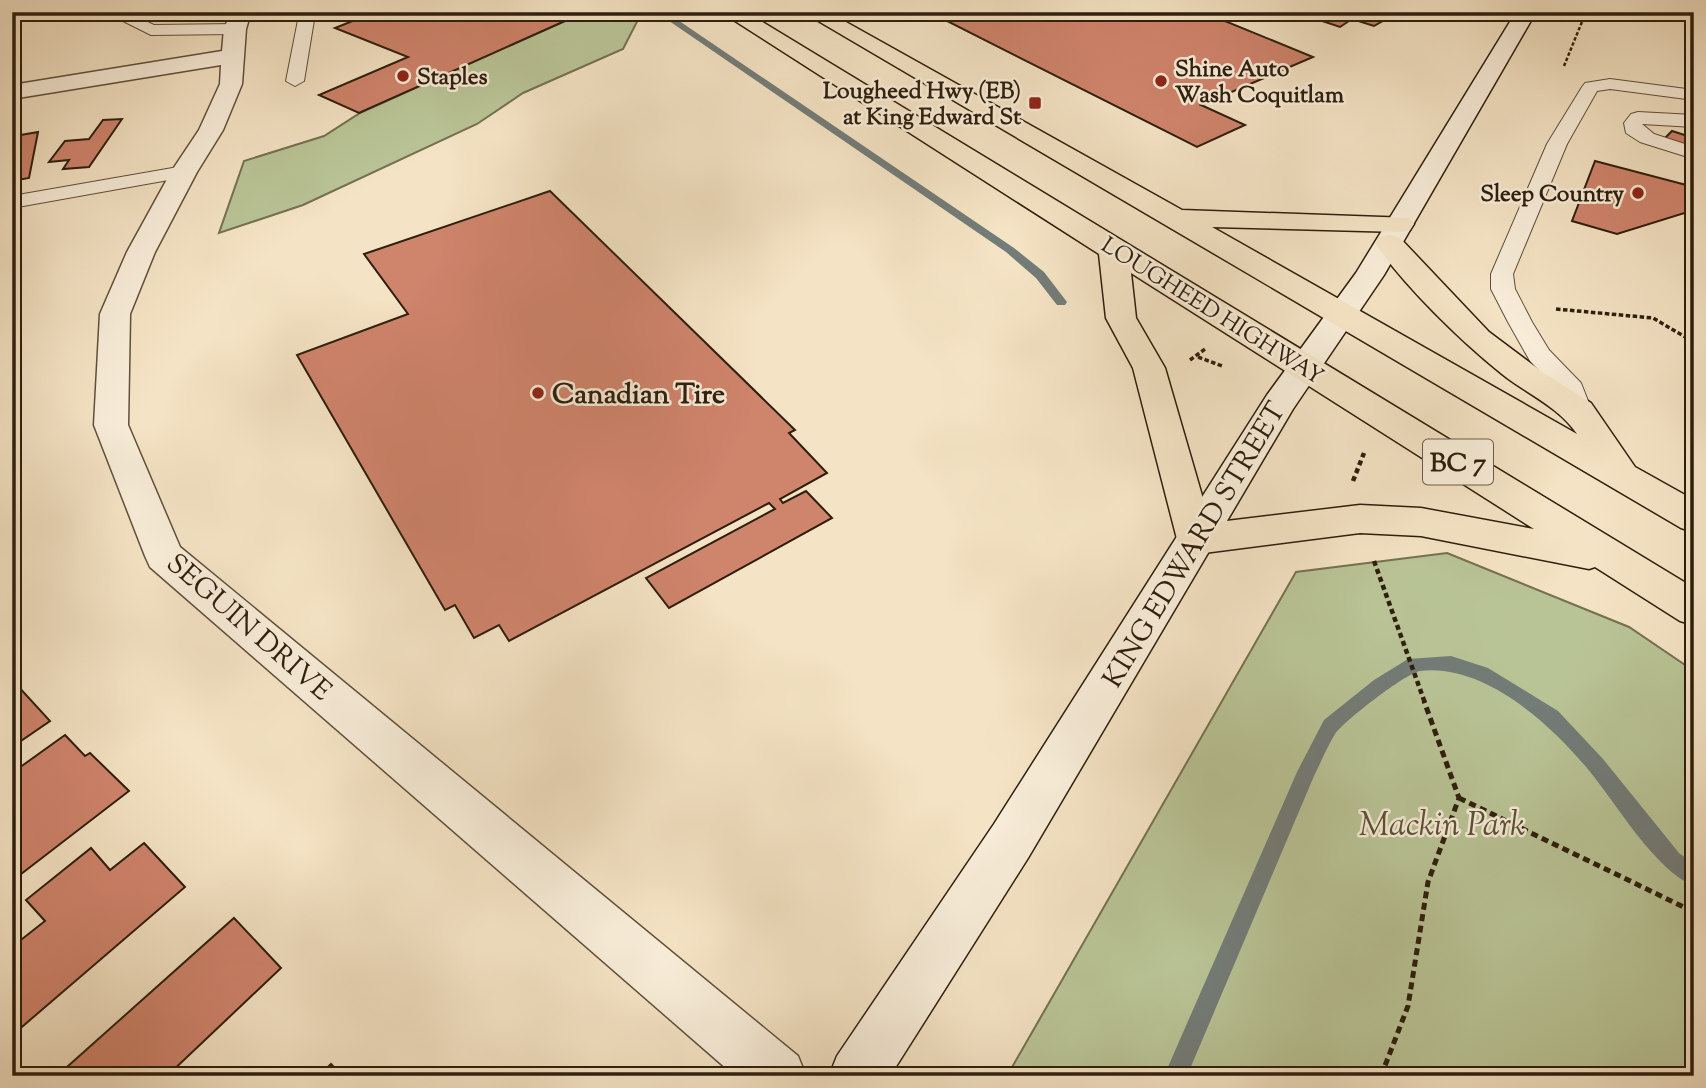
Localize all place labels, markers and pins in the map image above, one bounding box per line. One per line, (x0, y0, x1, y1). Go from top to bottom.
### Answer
place label: Shine Auto Wash Coquitlam (1175, 54, 1344, 113)
place label: Staples (417, 62, 488, 95)
marker: Staples (395, 68, 411, 84)
marker: Shine Auto Wash Coquitlam (1153, 73, 1169, 89)
place label: Lougheed Hwy (EB) at King Edward St (823, 76, 1021, 135)
marker: Lougheed Hwy (EB) at King Edward St (1027, 95, 1043, 111)
place label: Sleep Country (1480, 179, 1625, 212)
marker: Sleep Country (1630, 185, 1646, 201)
place label: Canadian Tire (552, 376, 725, 416)
marker: Canadian Tire (530, 385, 546, 401)

